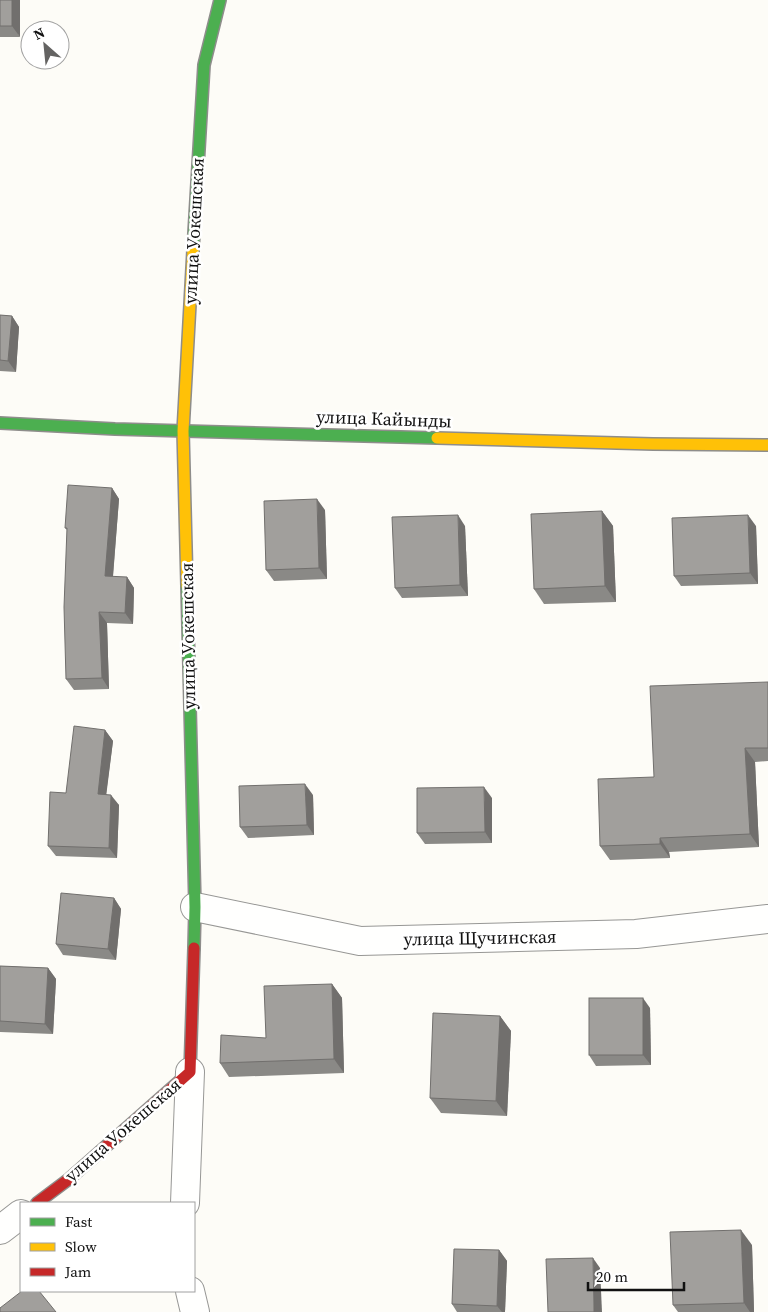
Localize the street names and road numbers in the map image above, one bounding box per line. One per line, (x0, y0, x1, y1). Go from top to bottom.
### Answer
street label: улица Уокешская (177, 157, 210, 305)
street label: улица Кайынды (316, 404, 452, 433)
street label: улица Уокешская (174, 562, 201, 710)
street label: улица Щучинская (403, 924, 557, 951)
street label: улица Уокешская (59, 1072, 186, 1187)

